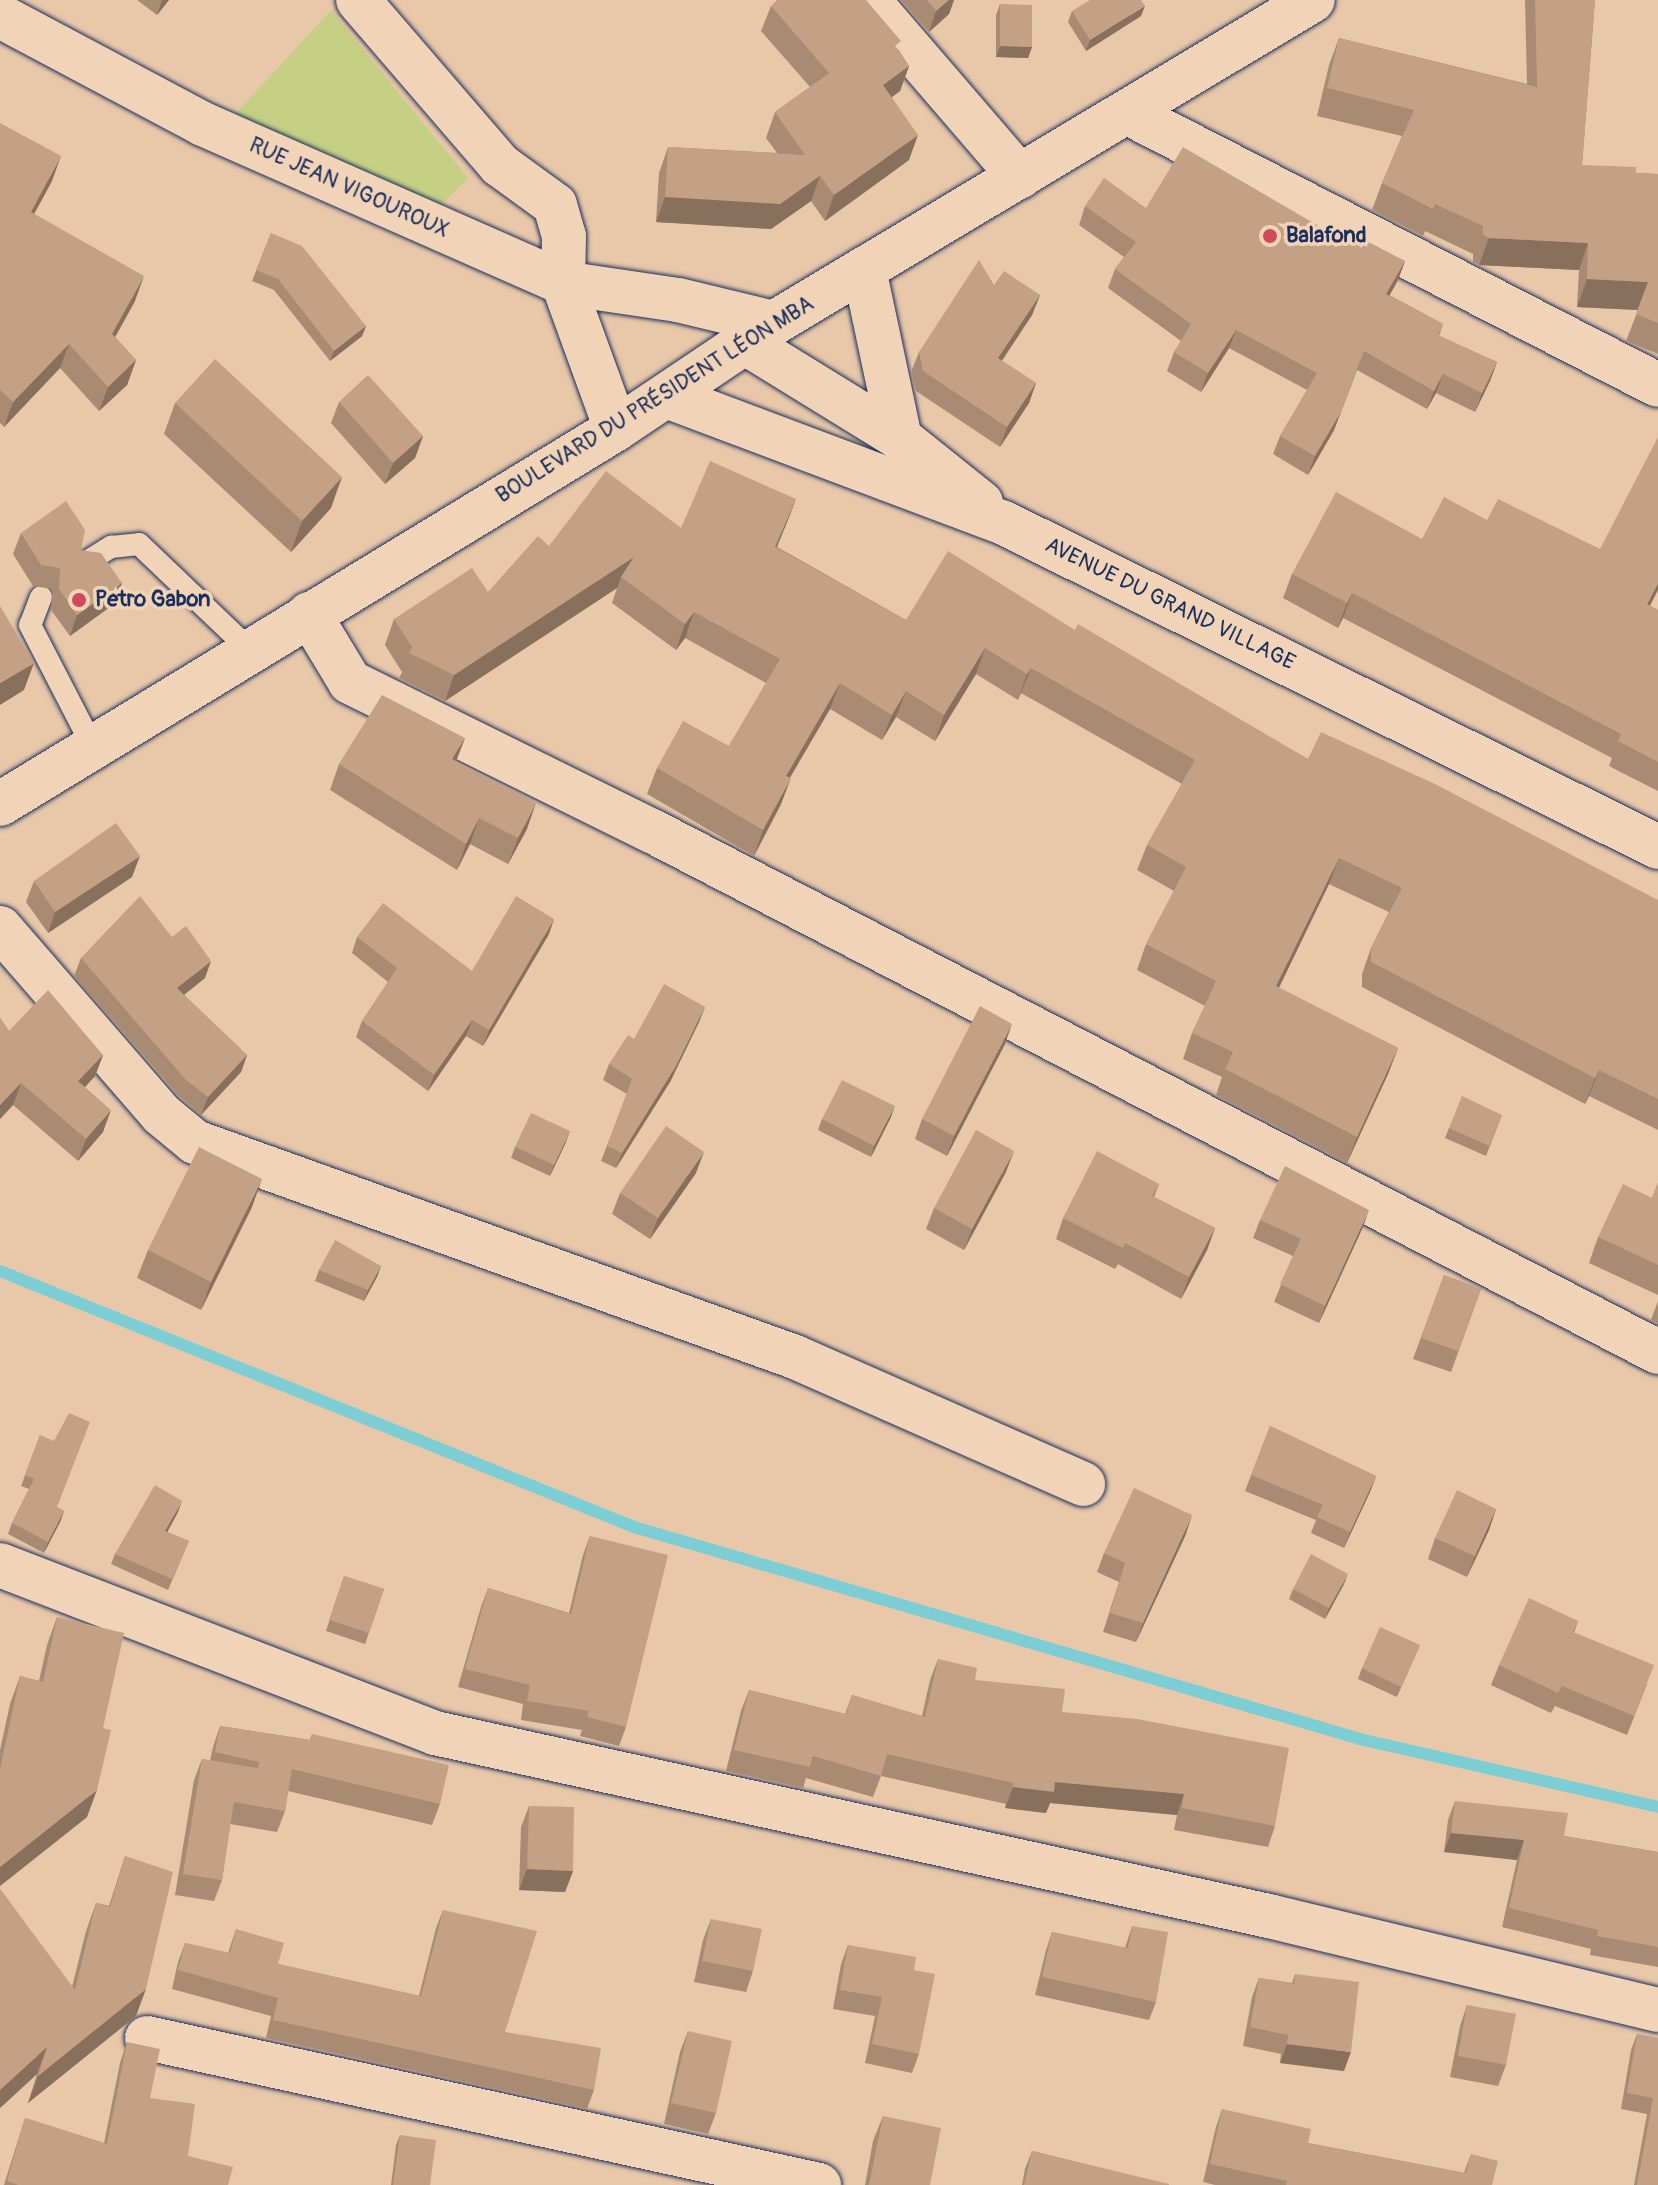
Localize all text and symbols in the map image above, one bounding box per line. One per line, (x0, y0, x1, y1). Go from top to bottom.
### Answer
street label: RUE JEAN VIGOUROUX (245, 132, 453, 244)
place label: Balafond (1286, 223, 1367, 249)
marker: Balafond (1261, 227, 1279, 245)
street label: BOULEVARD DU PRÉSIDENT LÉON MBA (491, 291, 819, 509)
street label: AVENUE DU GRAND VILLAGE (1041, 532, 1299, 676)
place label: Petro Gabon (95, 587, 211, 613)
marker: Petro Gabon (70, 591, 88, 609)

